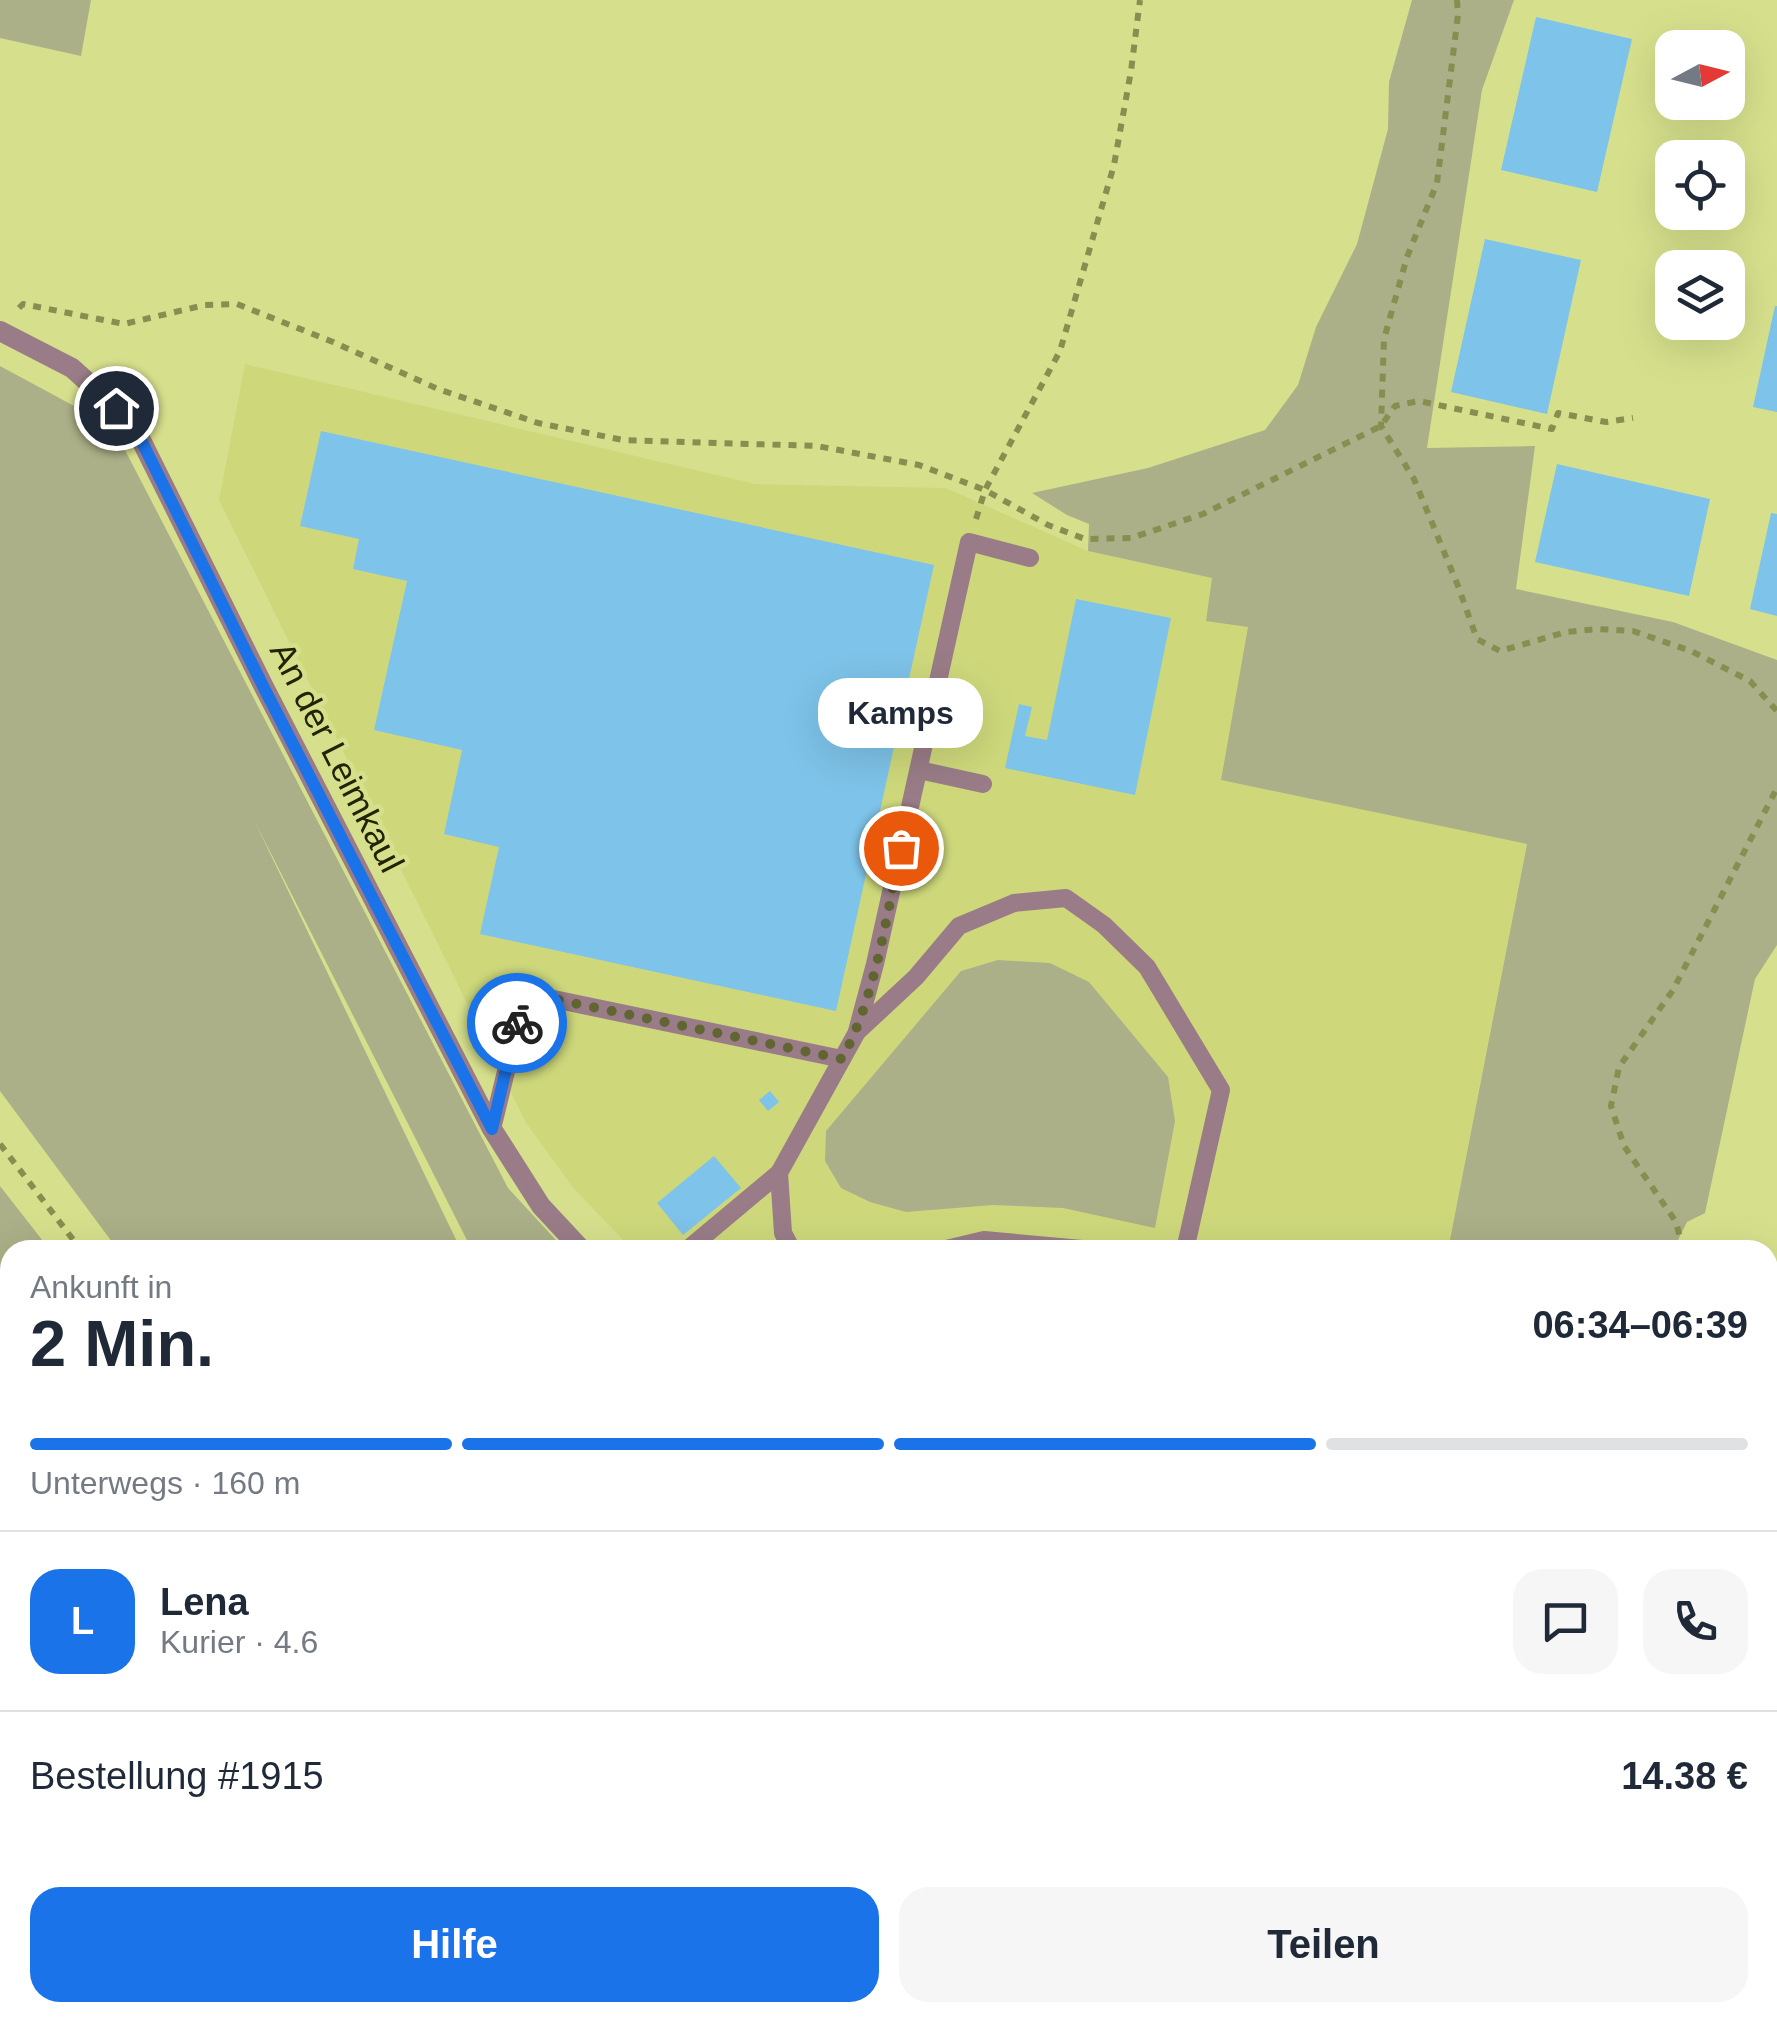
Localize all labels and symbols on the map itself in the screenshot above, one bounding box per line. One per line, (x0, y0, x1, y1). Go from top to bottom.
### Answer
north arrow (1655, 30, 1745, 120)
pin (74, 366, 159, 451)
street label: An der Leimkaul (263, 635, 412, 878)
callout: Kamps (818, 678, 984, 748)
pin (859, 806, 944, 891)
courier (467, 973, 567, 1073)

